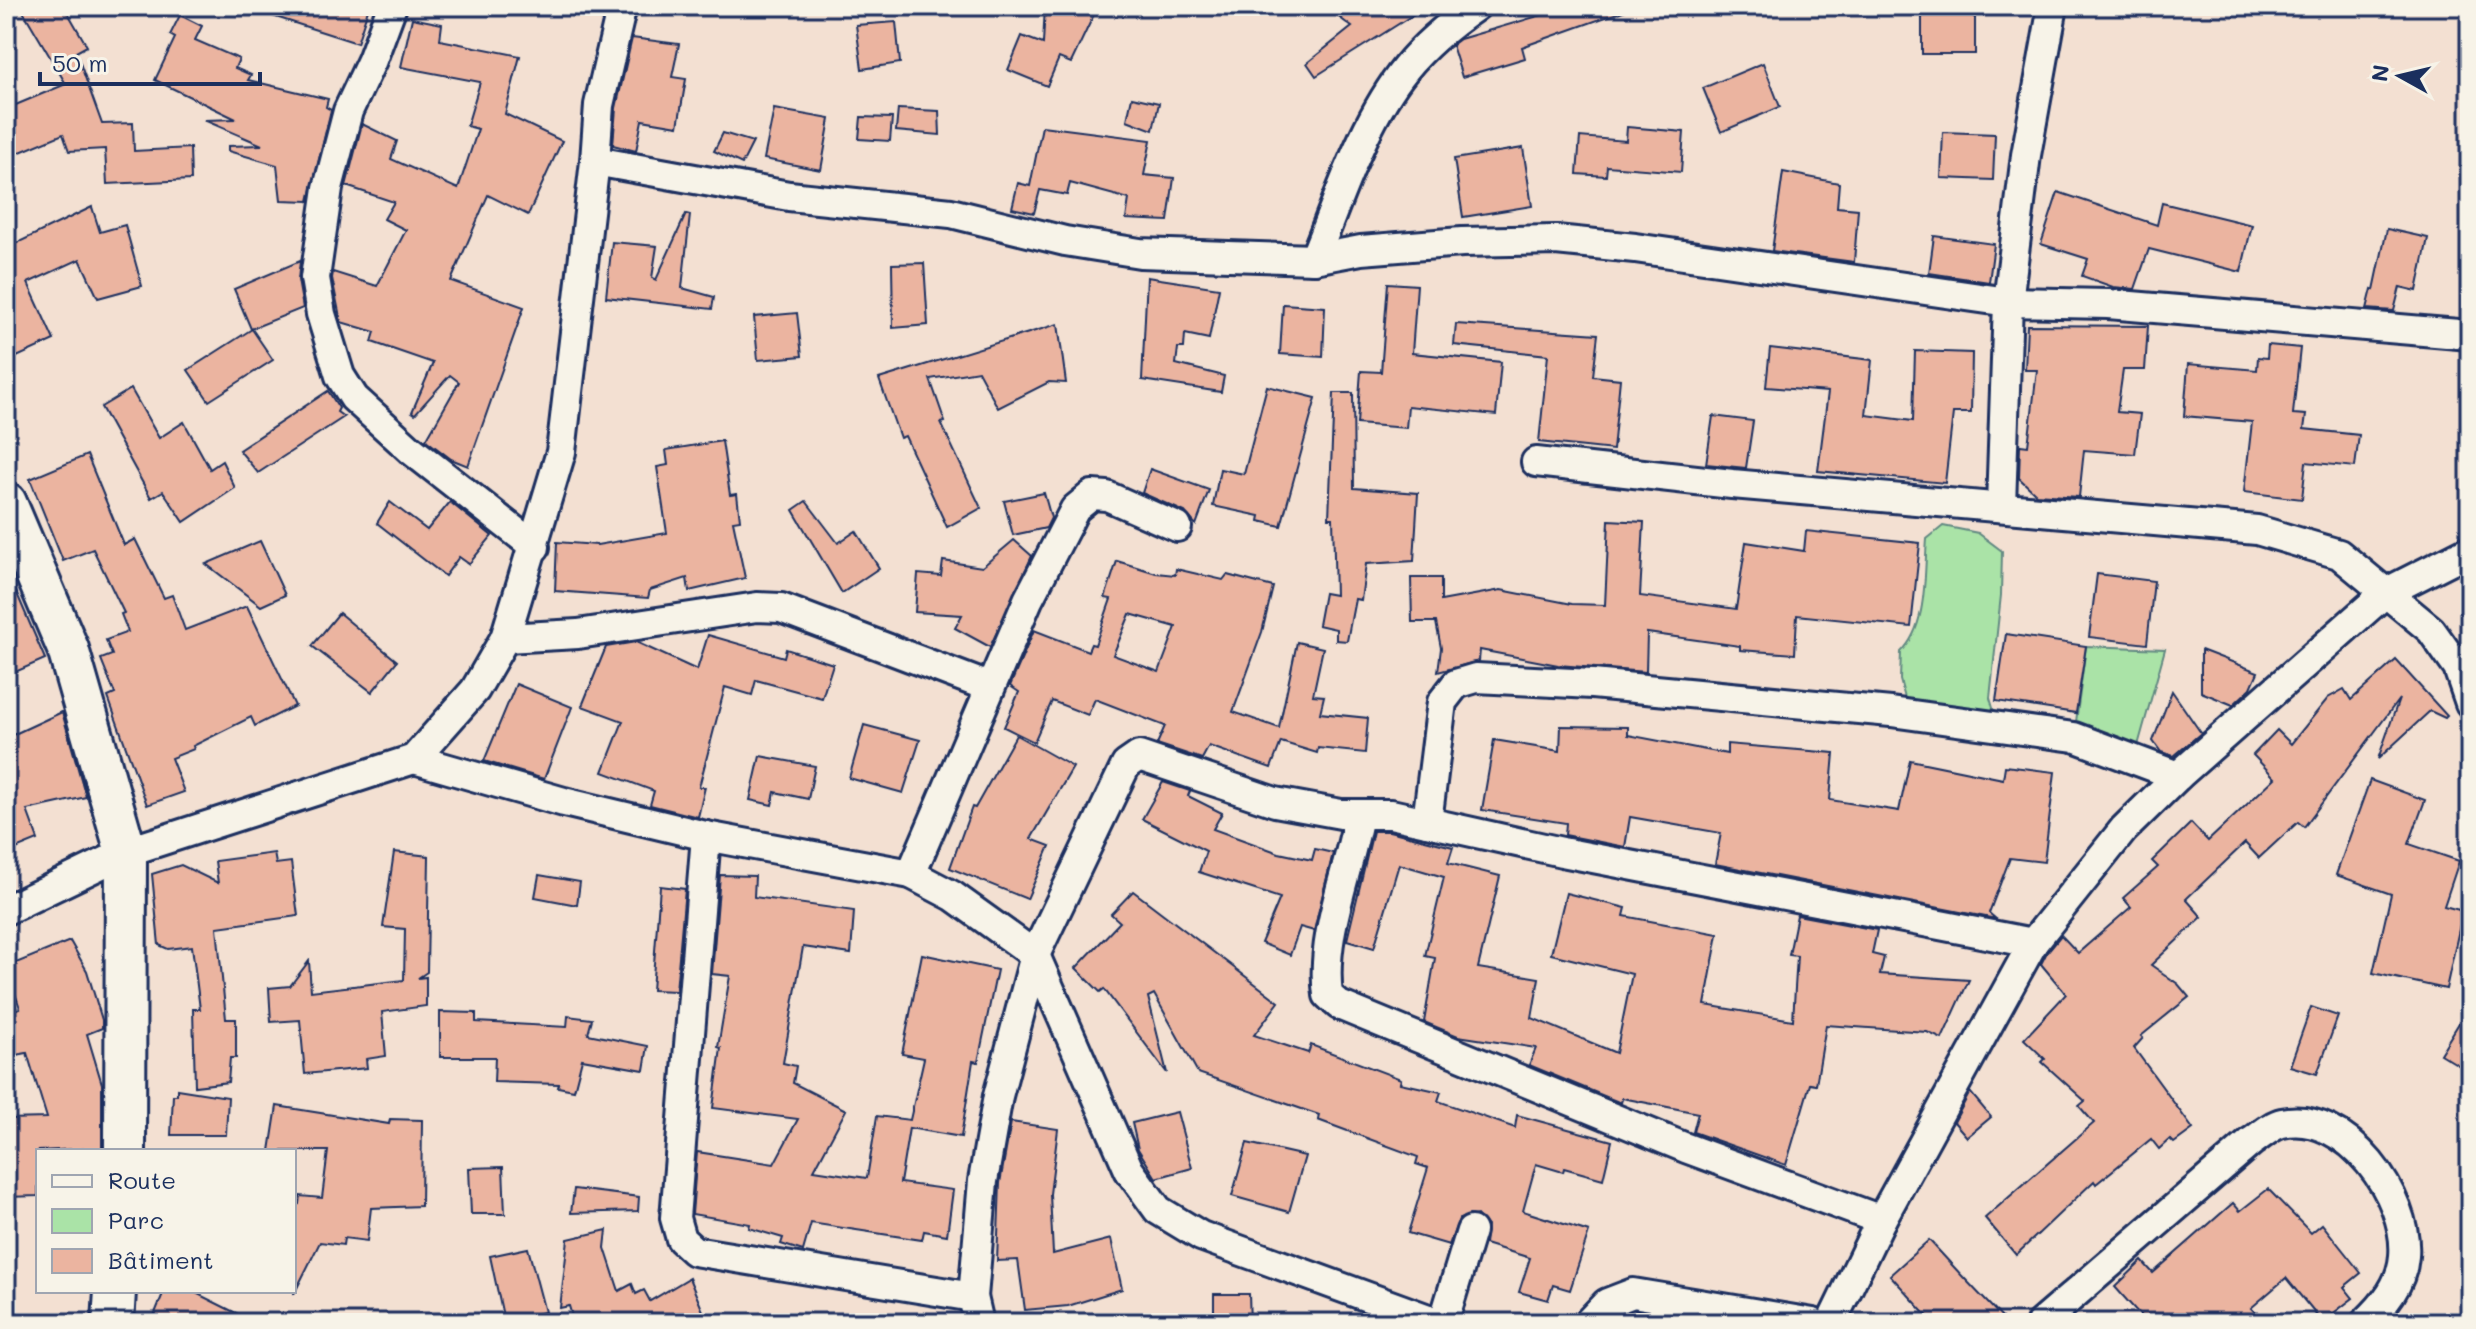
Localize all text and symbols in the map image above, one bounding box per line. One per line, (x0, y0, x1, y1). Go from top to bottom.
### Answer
scale bar (40, 36, 260, 86)
north arrow (2360, 36, 2440, 116)
text: 50 m (52, 47, 108, 78)
text: N (2364, 63, 2395, 83)
legend (36, 1149, 296, 1293)
text: Route (108, 1164, 176, 1195)
text: Parc (108, 1204, 164, 1235)
text: Bâtiment (108, 1244, 214, 1275)

